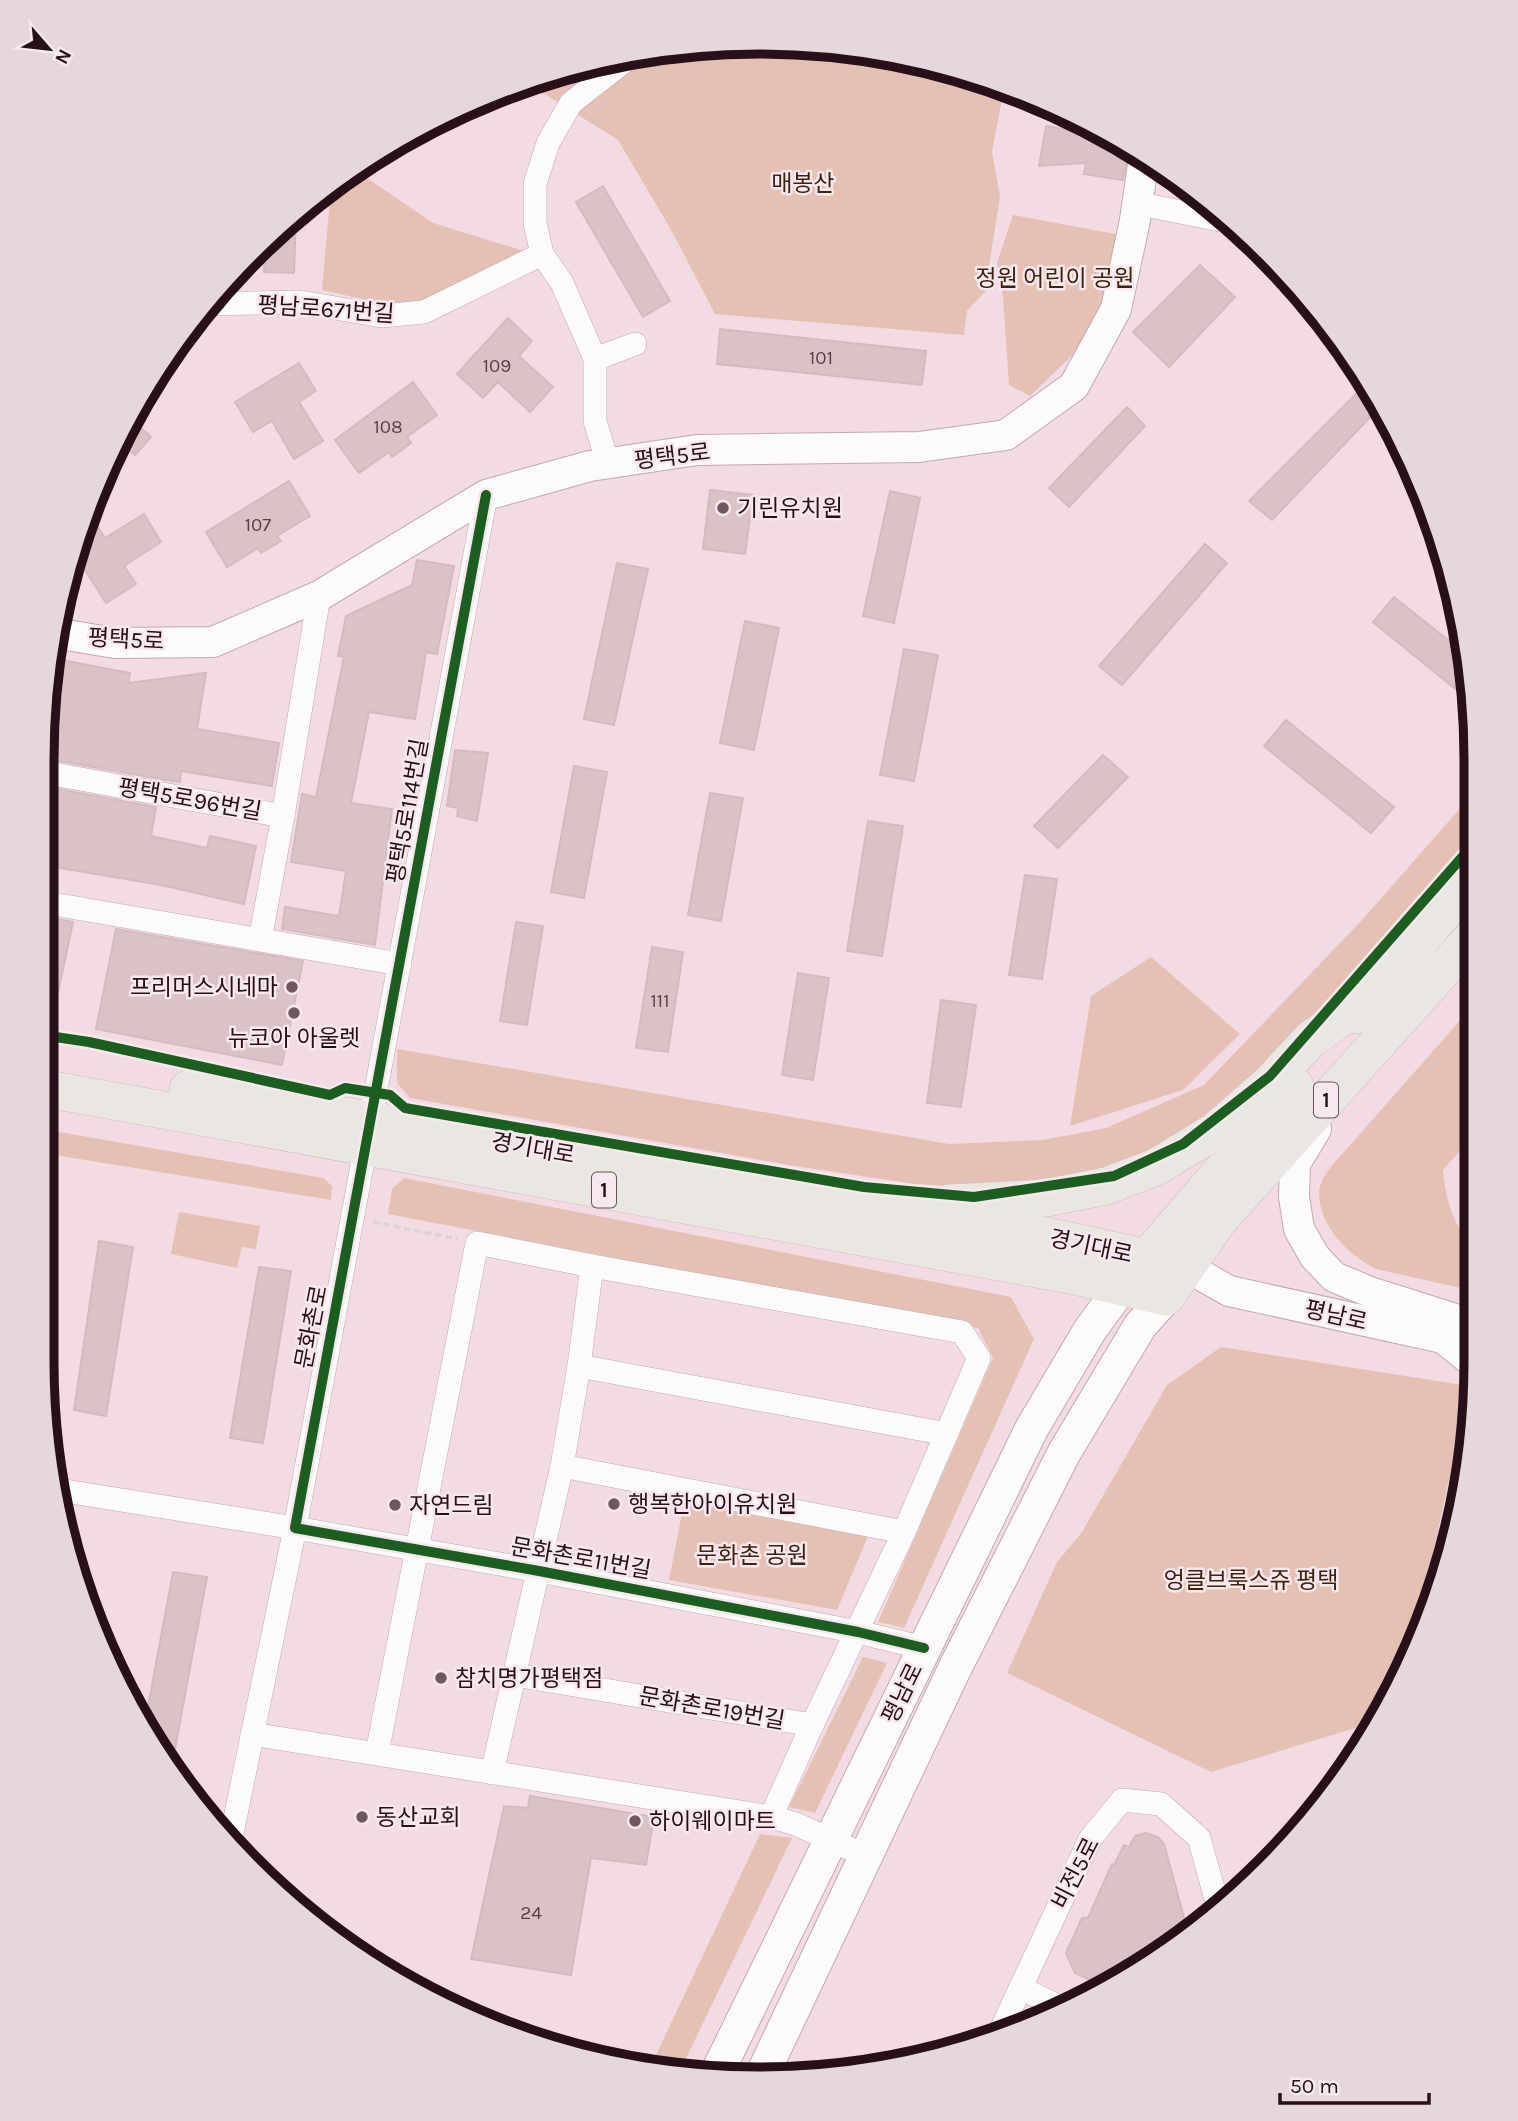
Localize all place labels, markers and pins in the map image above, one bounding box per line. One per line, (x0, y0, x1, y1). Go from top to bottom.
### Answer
place label: 기린유치원 (737, 495, 843, 522)
marker: 기린유치원 (715, 500, 731, 516)
place label: 프리머스시네마 (130, 974, 278, 1001)
marker: 프리머스시네마 (284, 979, 300, 995)
marker: 뉴코아 아울렛 (286, 1005, 302, 1021)
place label: 뉴코아 아울렛 (228, 1025, 360, 1052)
place label: 행복한아이유치원 (628, 1491, 797, 1518)
place label: 자연드림 (409, 1492, 494, 1519)
marker: 행복한아이유치원 (606, 1496, 622, 1512)
marker: 자연드림 (387, 1497, 403, 1513)
place label: 참치명가평택점 (455, 1665, 603, 1692)
marker: 참치명가평택점 (433, 1670, 449, 1686)
place label: 동산교회 (376, 1804, 461, 1831)
place label: 하이웨이마트 (649, 1808, 776, 1835)
marker: 동산교회 (354, 1809, 370, 1825)
marker: 하이웨이마트 (627, 1813, 643, 1829)

